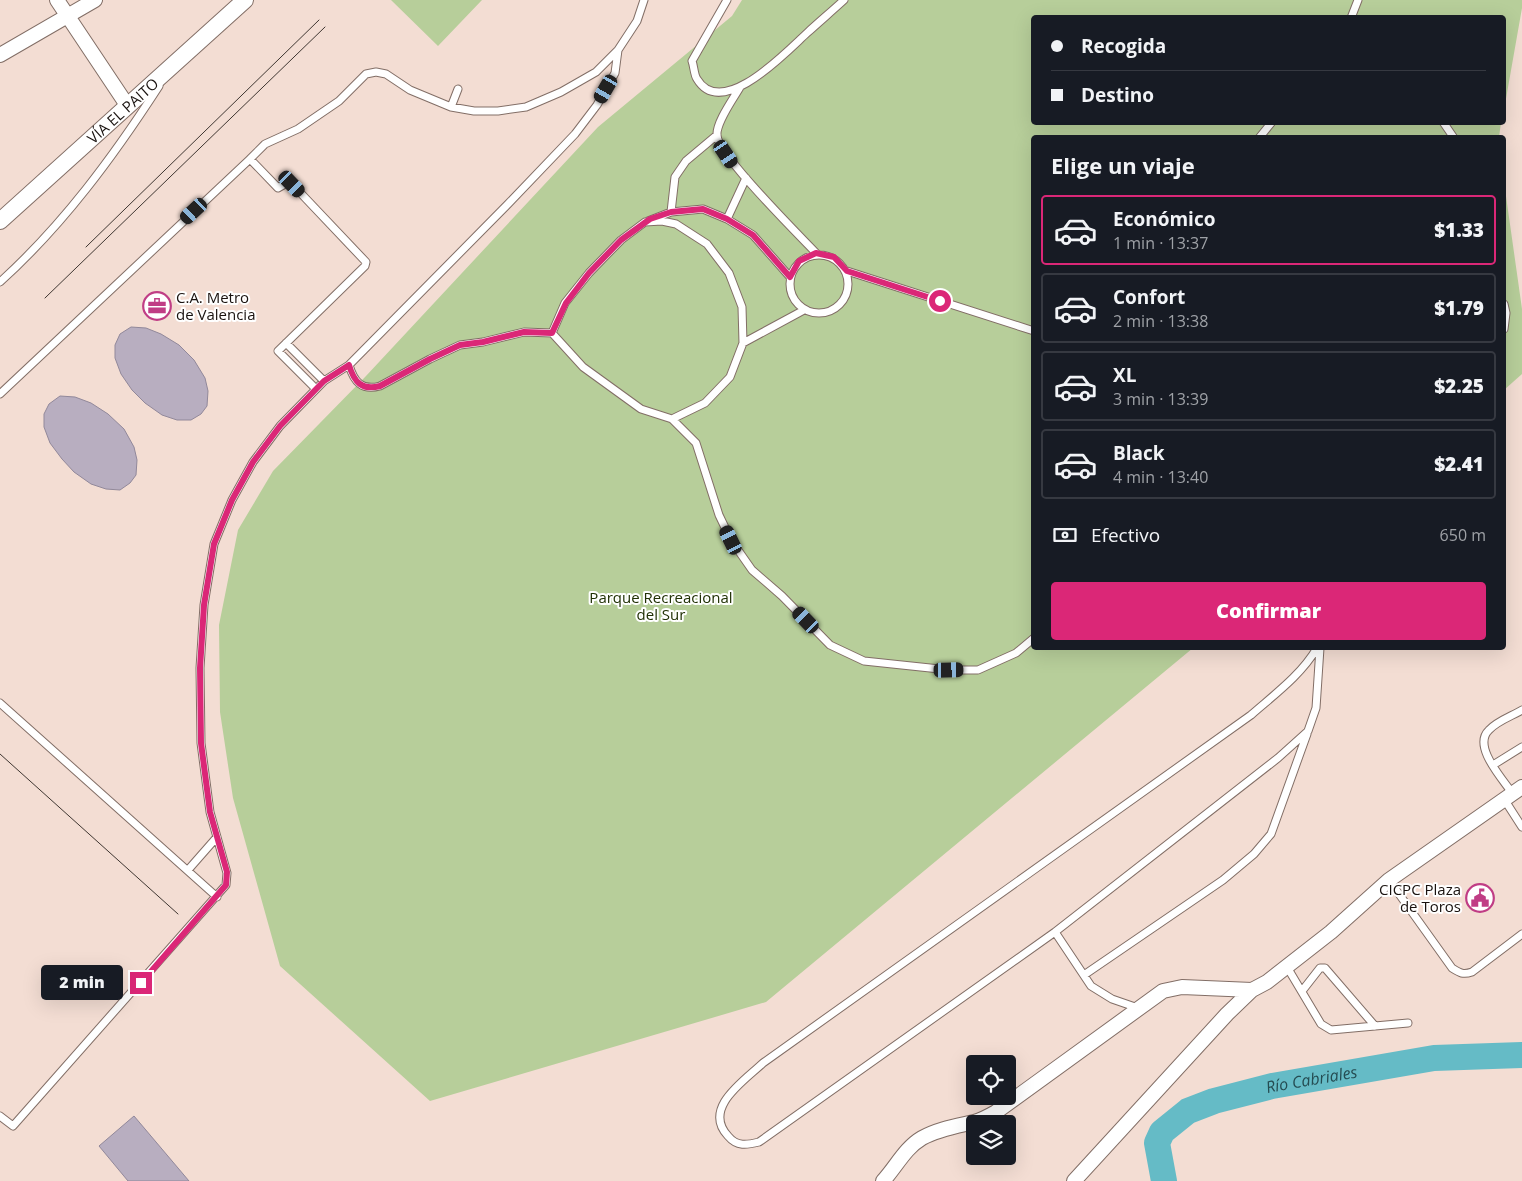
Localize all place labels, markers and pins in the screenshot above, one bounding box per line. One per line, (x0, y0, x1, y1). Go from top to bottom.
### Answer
place label: C.A. Metro de Valencia (176, 287, 256, 324)
office icon: C.A. Metro de Valencia (142, 291, 172, 321)
place label: CICPC Plaza de Toros (1379, 879, 1461, 916)
public building icon: CICPC Plaza de Toros (1465, 883, 1495, 913)

